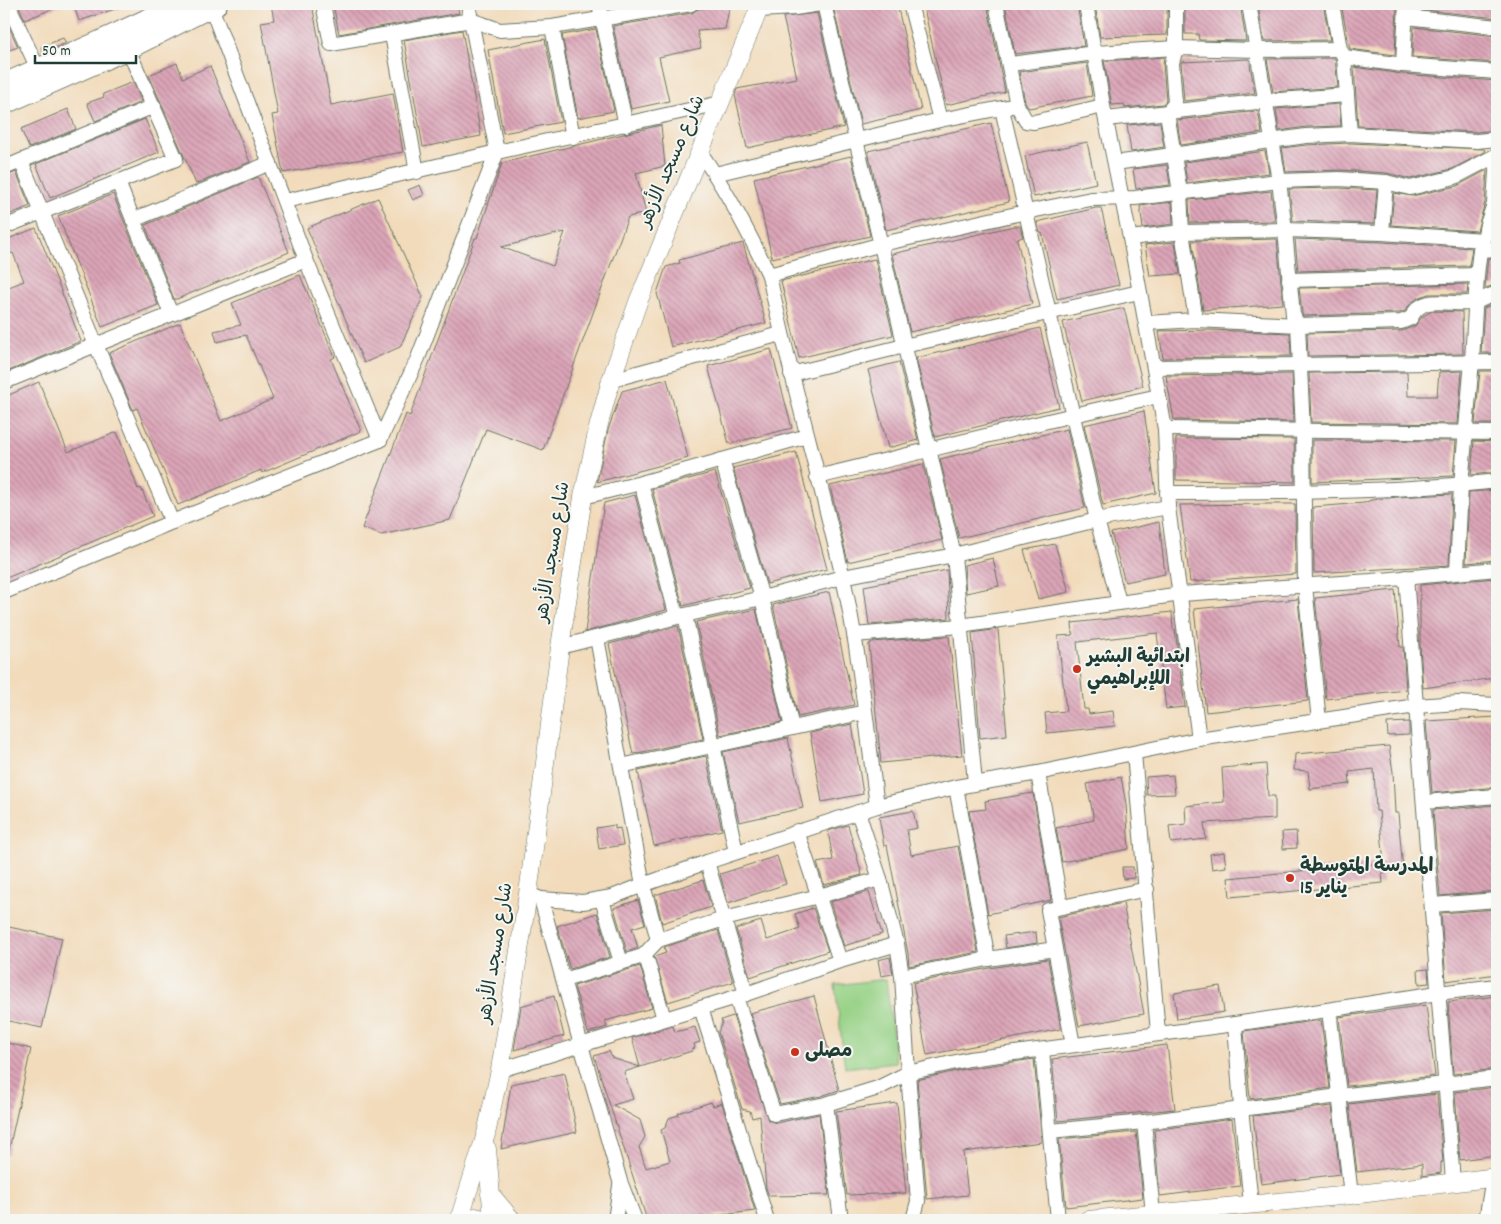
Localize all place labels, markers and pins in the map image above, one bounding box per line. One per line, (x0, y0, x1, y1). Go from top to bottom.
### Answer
place label: ابتدائية البشير اللإبراهيمي (1085, 645, 1190, 694)
marker: ابتدائية البشير اللإبراهيمي (1071, 663, 1083, 675)
place label: المدرسة المتوسطة 15 يناير (1300, 854, 1434, 903)
marker: المدرسة المتوسطة 15 يناير (1284, 872, 1296, 884)
place label: مصلى (805, 1039, 852, 1066)
marker: مصلى (789, 1046, 801, 1058)

